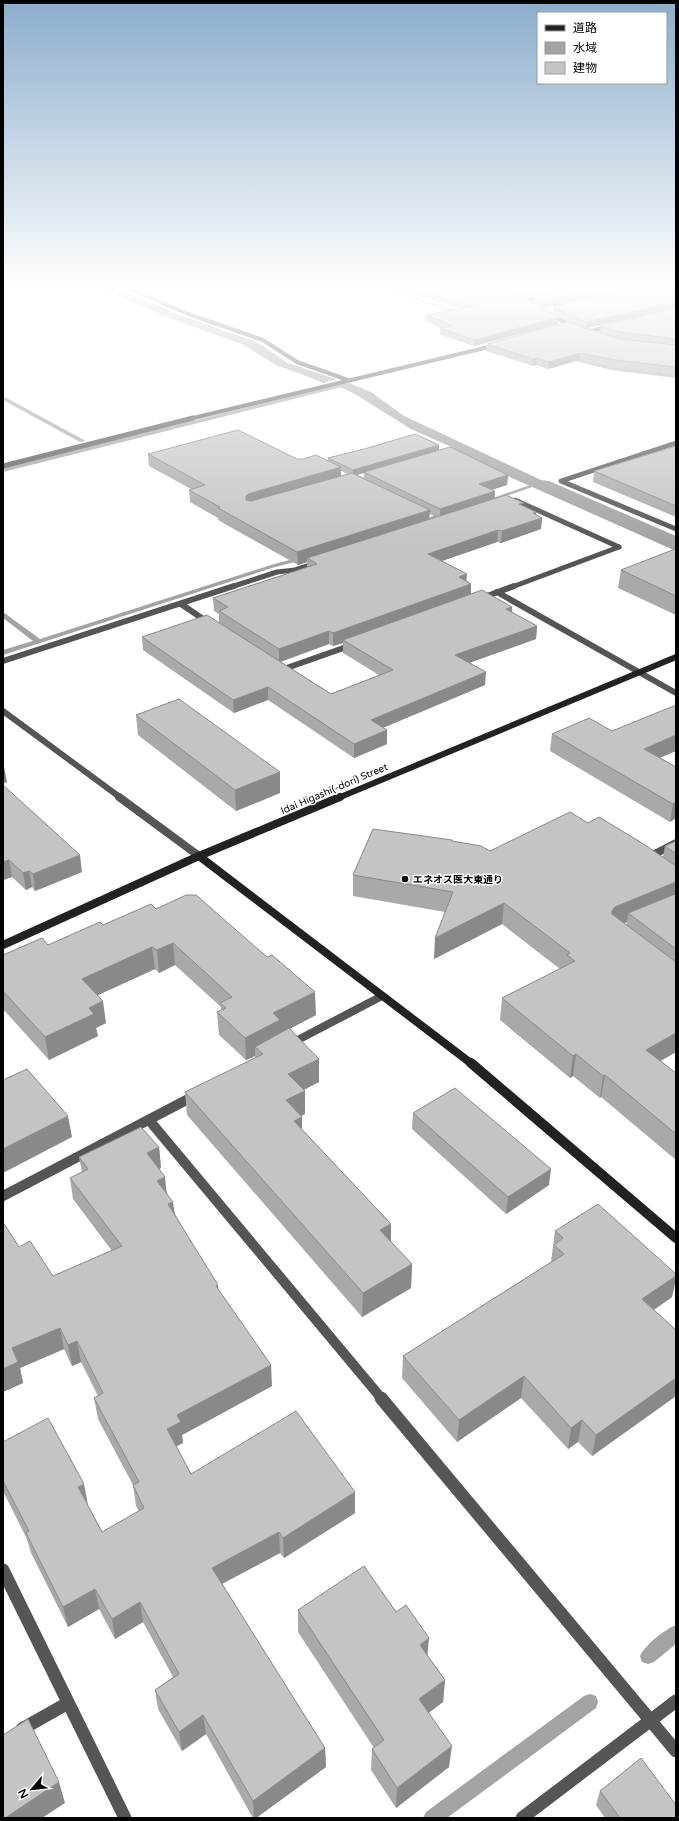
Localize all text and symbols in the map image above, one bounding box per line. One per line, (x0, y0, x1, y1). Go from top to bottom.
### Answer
legend (537, 12, 667, 84)
text: 道路 (573, 21, 597, 35)
text: 水域 (573, 41, 597, 55)
text: 建物 (573, 61, 597, 75)
street label: Idai Higashi(-dori) Street (279, 761, 390, 817)
marker: エネオス医大東通り (400, 874, 410, 884)
place label: エネオス医大東通り (413, 874, 503, 886)
north arrow (12, 1769, 52, 1809)
text: N (16, 1787, 31, 1800)

